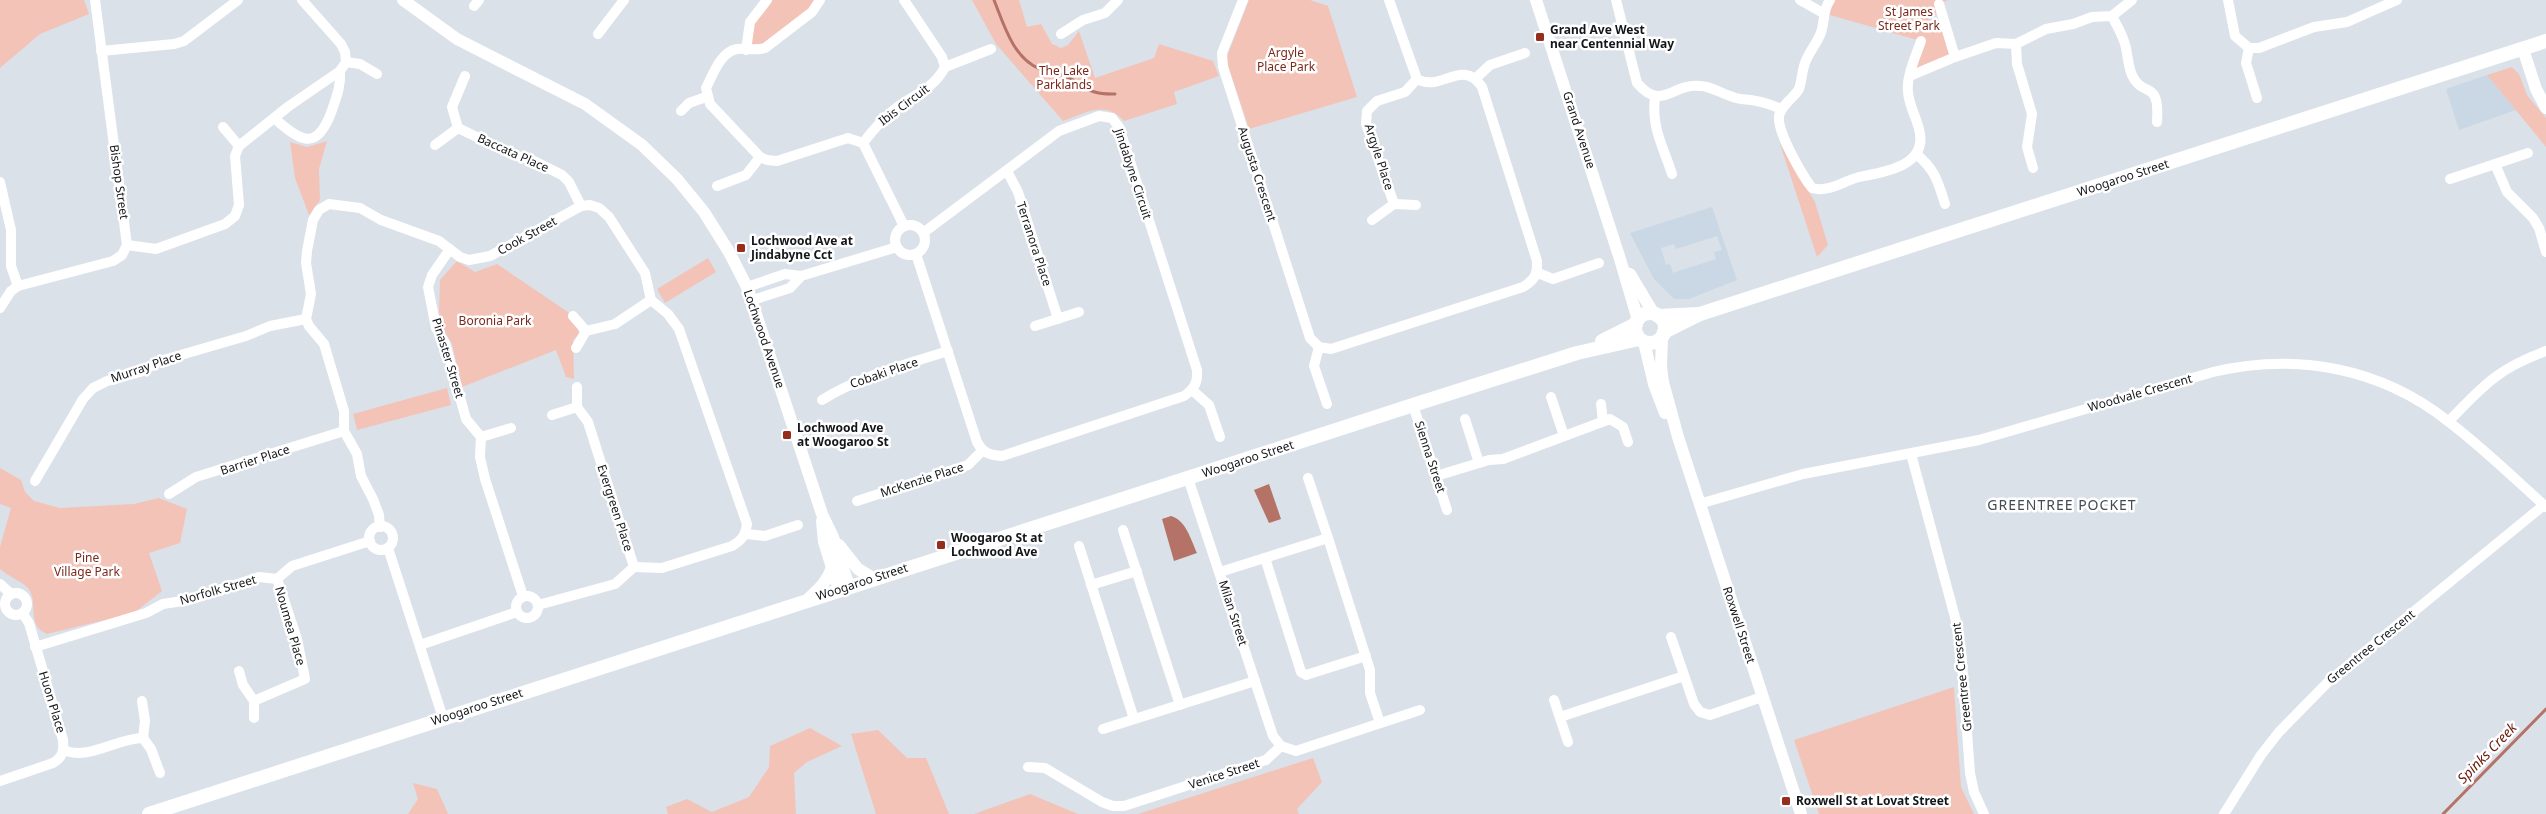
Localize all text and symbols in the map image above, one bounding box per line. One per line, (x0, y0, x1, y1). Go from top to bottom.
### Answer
park label: St James Street Park (1878, 3, 1941, 34)
place label: Grand Ave West near Centennial Way (1550, 21, 1674, 52)
marker: Grand Ave West near Centennial Way (1534, 31, 1546, 43)
park label: Argyle Place Park (1257, 44, 1316, 75)
park label: The Lake Parklands (1036, 62, 1092, 93)
street label: Ibis Circuit (875, 80, 933, 129)
street label: Grand Avenue (1559, 89, 1600, 171)
street label: Argyle Place (1361, 122, 1398, 192)
street label: Augusta Crescent (1234, 124, 1281, 224)
street label: Jindabyne Circuit (1110, 125, 1156, 222)
street label: Baccata Place (475, 129, 552, 176)
street label: Bishop Street (106, 143, 133, 221)
street label: Woogaroo Street (2075, 154, 2171, 200)
street label: Terranora Place (1013, 199, 1056, 288)
street label: Cook Street (494, 212, 560, 259)
place label: Lochwood Ave at Jindabyne Cct (750, 232, 853, 263)
marker: Lochwood Ave at Jindabyne Cct (735, 242, 747, 254)
street label: Lochwood Avenue (740, 287, 789, 391)
park label: Boronia Park (459, 312, 532, 329)
street label: Pinaster Street (428, 316, 469, 401)
street label: Murray Place (108, 346, 184, 387)
street label: Cobaki Place (847, 353, 920, 392)
street label: Woodvale Crescent (2086, 369, 2195, 416)
place label: Lochwood Ave at Woogaroo St (797, 419, 889, 450)
street label: Sienna Street (1411, 419, 1450, 496)
marker: Lochwood Ave at Woogaroo St (781, 429, 793, 441)
street label: Woogaroo Street (1200, 435, 1296, 481)
street label: Barrier Place (218, 440, 292, 479)
street label: McKenzie Place (878, 458, 966, 501)
street label: Evergreen Place (593, 462, 638, 554)
district label: GREENTREE POCKET (1987, 495, 2137, 514)
place label: Woogaroo St at Lochwood Ave (951, 529, 1043, 560)
marker: Woogaroo St at Lochwood Ave (935, 539, 947, 551)
park label: Pine Village Park (54, 549, 121, 580)
street label: Woogaroo Street (814, 558, 910, 604)
street label: Norfolk Street (178, 570, 259, 609)
street label: Milan Street (1215, 578, 1252, 648)
street label: Noumea Place (271, 584, 310, 667)
street label: Roxwell Street (1719, 584, 1760, 666)
street label: Greentree Crescent (2323, 605, 2419, 688)
street label: Greentree Crescent (1947, 621, 1976, 732)
street label: Huon Place (35, 669, 70, 735)
street label: Woogaroo Street (429, 683, 525, 729)
water label: Spinks Creek (2453, 717, 2521, 787)
street label: Venice Street (1186, 754, 1262, 793)
place label: Roxwell St at Lovat Street (1796, 792, 1949, 809)
marker: Roxwell St at Lovat Street (1780, 795, 1792, 807)

